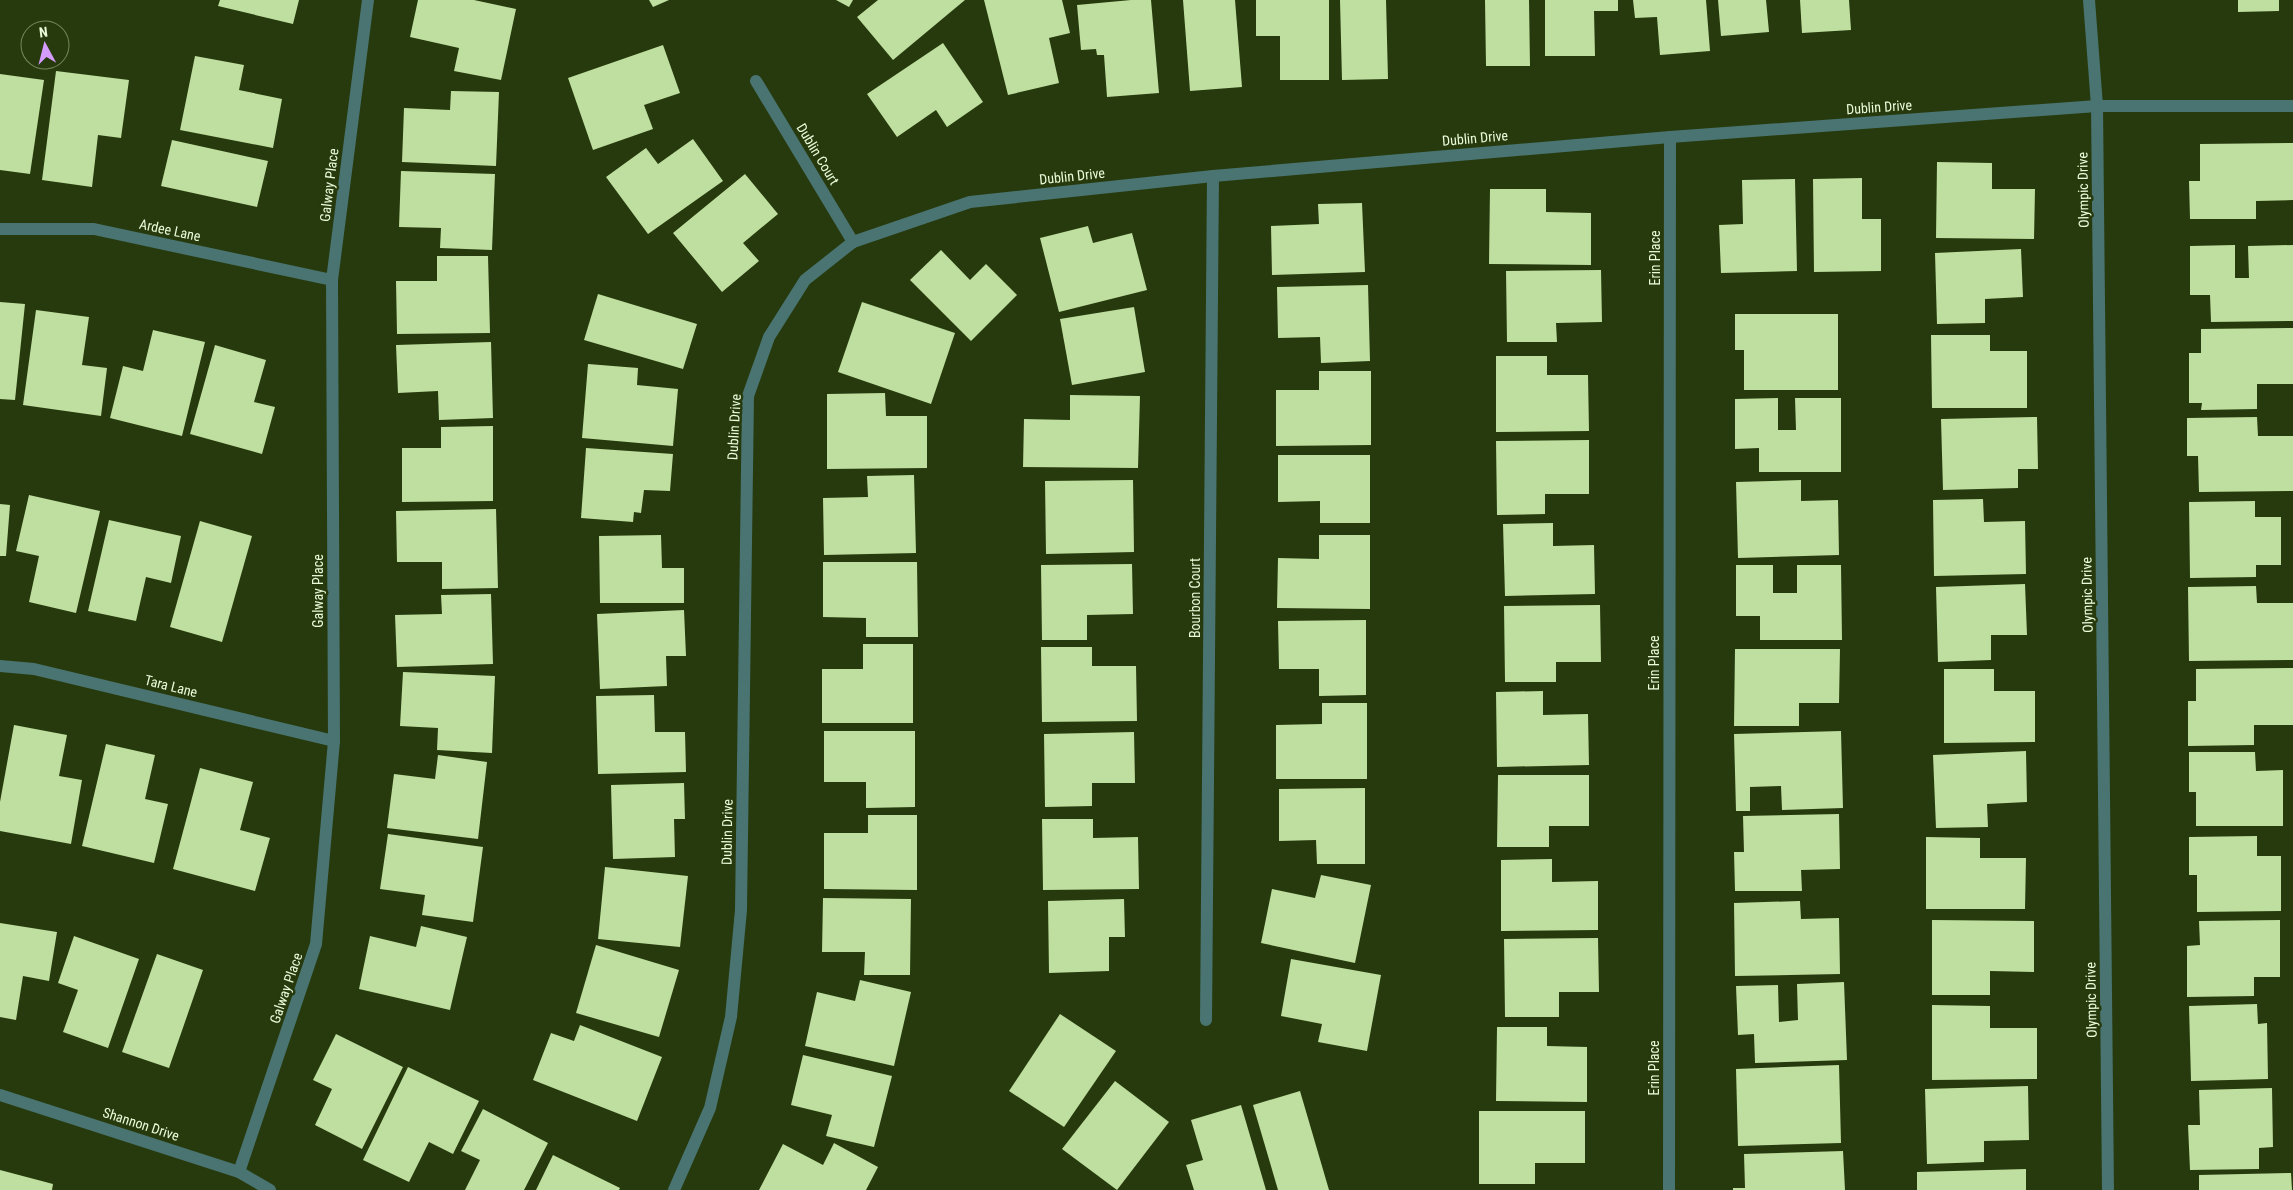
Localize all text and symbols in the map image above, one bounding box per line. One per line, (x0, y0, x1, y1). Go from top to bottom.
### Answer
north arrow (20, 20, 70, 70)
text: N (38, 24, 49, 41)
street label: Dublin Drive (1846, 97, 1913, 117)
street label: Dublin Court (793, 120, 843, 188)
street label: Dublin Drive (1441, 127, 1509, 149)
street label: Galway Place (317, 147, 341, 223)
street label: Olympic Drive (2074, 152, 2092, 228)
street label: Dublin Drive (1038, 165, 1106, 187)
street label: Ardee Lane (138, 216, 203, 244)
street label: Erin Place (1647, 230, 1663, 286)
street label: Dublin Drive (724, 393, 744, 460)
street label: Galway Place (310, 554, 326, 628)
street label: Olympic Drive (2078, 557, 2096, 633)
street label: Bourbon Court (1187, 558, 1203, 638)
street label: Erin Place (1646, 635, 1662, 691)
street label: Tara Lane (143, 672, 199, 700)
street label: Dublin Drive (718, 798, 736, 865)
street label: Galway Place (266, 950, 306, 1025)
street label: Olympic Drive (2082, 962, 2100, 1038)
street label: Erin Place (1646, 1040, 1662, 1096)
street label: Shannon Drive (101, 1104, 182, 1144)

